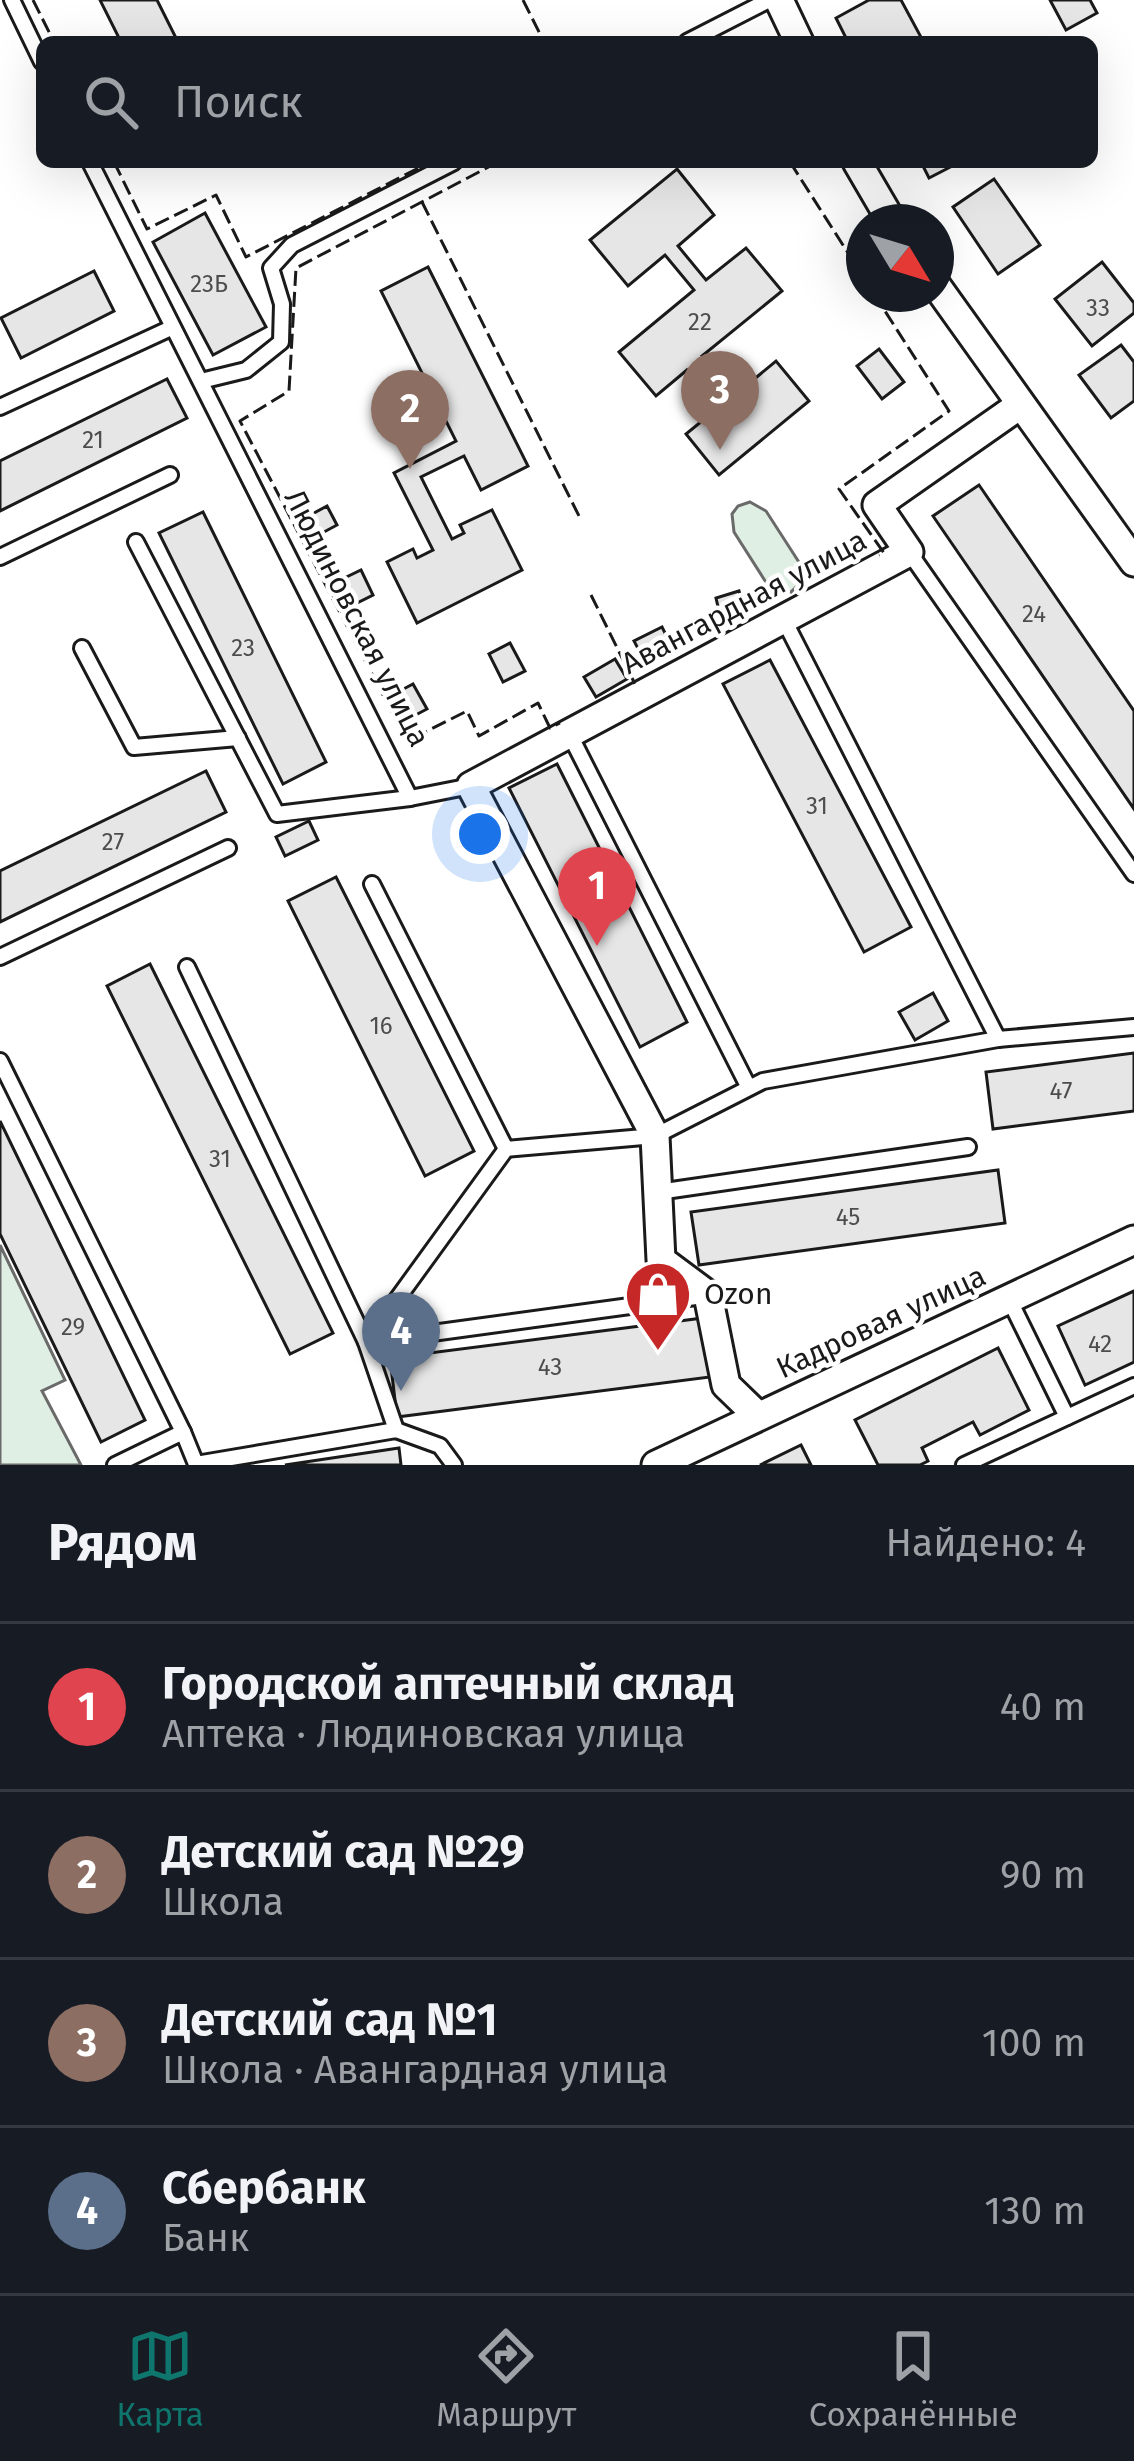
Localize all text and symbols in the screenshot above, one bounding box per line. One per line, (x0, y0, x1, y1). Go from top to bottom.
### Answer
search box (36, 36, 1098, 168)
icon: search (78, 69, 144, 135)
text: Поиск (174, 75, 303, 129)
north arrow (846, 204, 954, 312)
house number: 23Б (190, 270, 228, 298)
house number: 33 (1086, 294, 1110, 322)
house number: 22 (688, 308, 712, 336)
pin: 3 (681, 351, 759, 450)
pin: 2 (371, 370, 449, 469)
house number: 21 (82, 426, 104, 454)
street label: Людиновская улица (277, 483, 437, 753)
street label: Авангардная улица (615, 522, 873, 682)
house number: 24 (1022, 600, 1046, 628)
house number: 23 (231, 634, 255, 662)
house number: 31 (806, 792, 828, 820)
your location (450, 804, 510, 864)
house number: 27 (102, 828, 124, 856)
pin: 1 (558, 847, 636, 946)
house number: 16 (369, 1012, 393, 1040)
house number: 47 (1050, 1077, 1072, 1105)
house number: 31 (209, 1145, 231, 1173)
house number: 45 (836, 1203, 860, 1231)
street label: Кадровая улица (771, 1258, 991, 1386)
shop icon: Ozon (623, 1259, 693, 1353)
place label: Ozon (704, 1276, 772, 1312)
pin: 4 (362, 1292, 440, 1391)
house number: 29 (61, 1313, 85, 1341)
house number: 42 (1088, 1330, 1112, 1358)
house number: 43 (538, 1353, 562, 1381)
text: Рядом (48, 1512, 197, 1574)
text: Найдено: 4 (886, 1520, 1086, 1566)
text: Городской аптечный склад (162, 1657, 733, 1711)
text: 1 (78, 1684, 96, 1730)
text: 40 m (1000, 1684, 1086, 1730)
text: Аптека · Людиновская улица (162, 1711, 685, 1757)
text: Детский сад №29 (162, 1825, 525, 1879)
text: 2 (77, 1852, 97, 1898)
text: 90 m (1000, 1852, 1086, 1898)
text: Школа (162, 1879, 284, 1925)
text: Детский сад №1 (162, 1993, 498, 2047)
text: 3 (77, 2020, 97, 2066)
text: 100 m (982, 2020, 1086, 2066)
text: Школа · Авангардная улица (162, 2047, 668, 2093)
text: Сбербанк (162, 2161, 366, 2215)
text: 4 (76, 2188, 98, 2234)
text: 130 m (984, 2188, 1086, 2234)
text: Банк (162, 2215, 249, 2261)
tab: Карта (116, 2323, 204, 2435)
tab: Маршрут (436, 2323, 576, 2435)
tab: Сохранённые (809, 2323, 1018, 2435)

